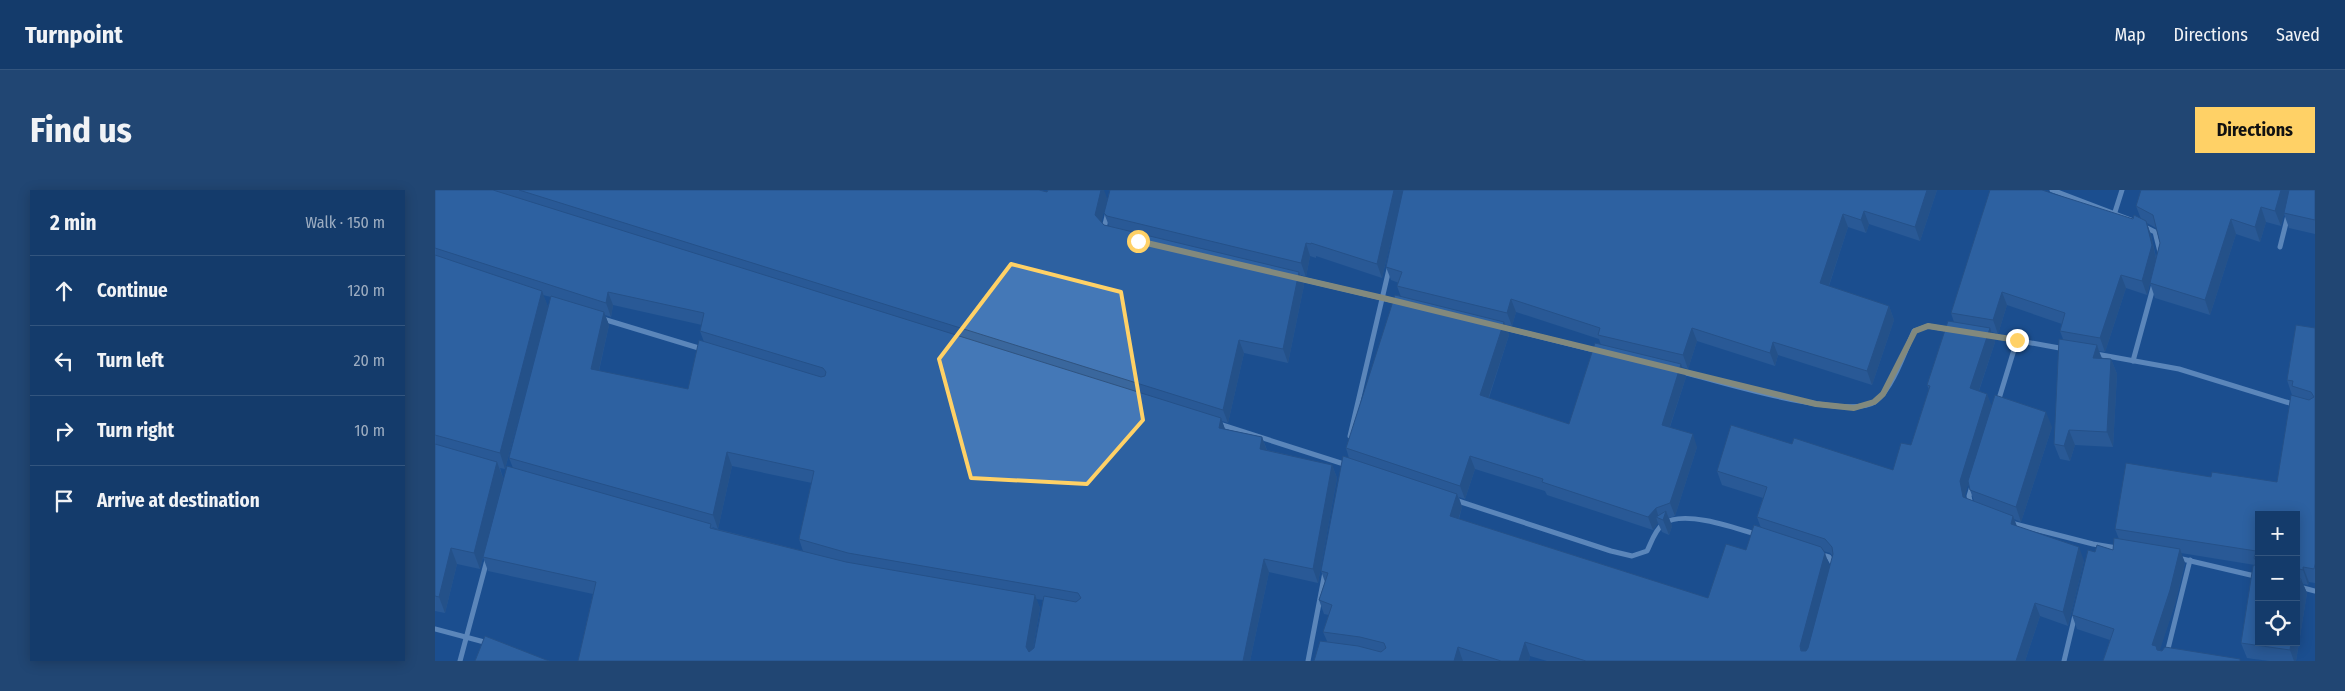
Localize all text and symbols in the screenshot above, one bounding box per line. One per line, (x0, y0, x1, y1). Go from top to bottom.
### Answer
text: Turnpoint (25, 21, 123, 49)
text: Map (2114, 24, 2146, 46)
text: Directions (2174, 24, 2248, 46)
text: Saved (2276, 24, 2320, 46)
button: Directions (2195, 107, 2315, 153)
text: Find us (30, 109, 132, 151)
text: 2 min (50, 210, 97, 236)
text: Walk · 150 m (305, 213, 385, 232)
route start (1127, 230, 1150, 253)
icon: ahead (50, 277, 78, 305)
text: Continue (97, 279, 168, 302)
text: 120 m (347, 281, 385, 300)
route end (2006, 329, 2029, 352)
icon: left (50, 347, 78, 375)
text: Turn left (97, 349, 164, 372)
text: 20 m (354, 351, 385, 370)
icon: right (50, 417, 78, 445)
text: Turn right (97, 419, 174, 442)
text: 10 m (354, 421, 385, 440)
icon: arrive (50, 487, 78, 515)
text: Arrive at destination (97, 489, 260, 512)
map controls (2255, 511, 2300, 646)
button: + (2255, 511, 2300, 556)
button: − (2255, 556, 2300, 601)
button: locate (2255, 601, 2300, 646)

